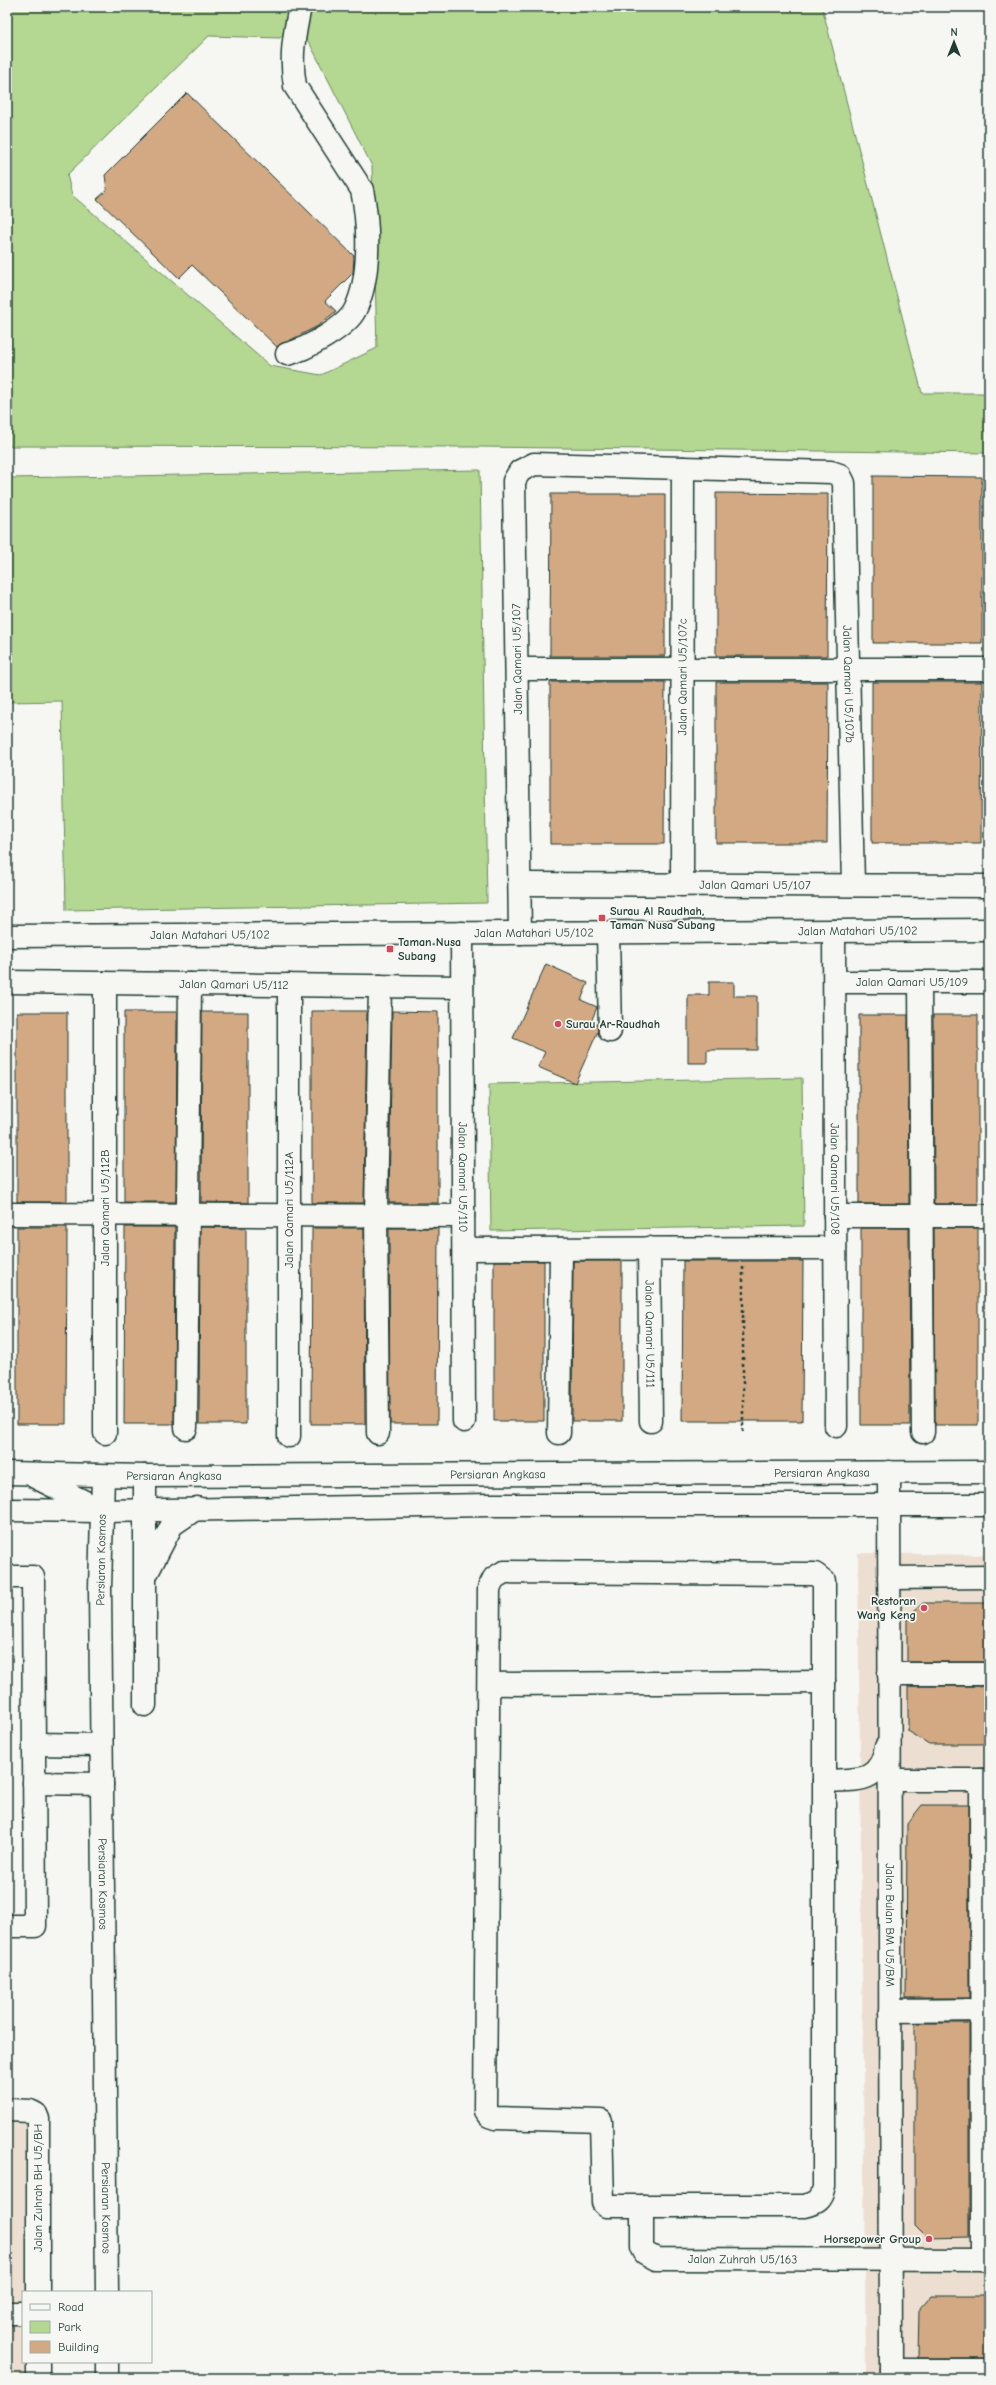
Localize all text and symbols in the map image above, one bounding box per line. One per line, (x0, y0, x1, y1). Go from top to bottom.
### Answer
north arrow (934, 22, 974, 62)
text: N (950, 26, 958, 39)
street label: Jalan Qamari U5/107 (509, 603, 525, 715)
street label: Jalan Qamari U5/107c (675, 618, 690, 736)
street label: Jalan Qamari U5/107b (840, 625, 857, 743)
street label: Jalan Qamari U5/107 (699, 878, 811, 892)
place label: Surau Al Raudhah, Taman Nusa Subang (610, 904, 716, 932)
marker: Surau Al Raudhah, Taman Nusa Subang (597, 913, 607, 923)
street label: Jalan Matahari U5/102 (798, 923, 918, 938)
street label: Jalan Matahari U5/102 (474, 925, 594, 940)
street label: Jalan Matahari U5/102 (150, 927, 270, 942)
place label: Taman Nusa Subang (398, 935, 461, 963)
marker: Taman Nusa Subang (385, 944, 395, 954)
street label: Jalan Qamari U5/109 (856, 975, 968, 989)
street label: Jalan Qamari U5/112 (179, 977, 289, 992)
place label: Surau Ar-Raudhah (566, 1017, 660, 1031)
marker: Surau Ar-Raudhah (553, 1019, 563, 1029)
street label: Jalan Qamari U5/110 (456, 1122, 470, 1232)
street label: Jalan Qamari U5/108 (828, 1123, 842, 1235)
street label: Jalan Qamari U5/112B (98, 1150, 112, 1266)
street label: Jalan Qamari U5/112A (282, 1152, 296, 1268)
street label: Jalan Qamari U5/111 (642, 1280, 658, 1388)
street label: Persiaran Angkasa (774, 1466, 870, 1480)
street label: Persiaran Angkasa (450, 1467, 546, 1482)
street label: Persiaran Angkasa (126, 1469, 222, 1483)
street label: Persiaran Kosmos (93, 1514, 109, 1606)
place label: Restoran Wang Keng (857, 1594, 916, 1622)
marker: Restoran Wang Keng (919, 1603, 929, 1613)
street label: Persiaran Kosmos (95, 1838, 110, 1930)
street label: Jalan Bulan BM U5/BM (883, 1863, 897, 1987)
street label: Jalan Zuhrah BH U5/BH (31, 2124, 45, 2252)
street label: Persiaran Kosmos (99, 2162, 114, 2254)
place label: Horsepower Group (824, 2232, 921, 2246)
marker: Horsepower Group (924, 2234, 934, 2244)
street label: Jalan Zuhrah U5/163 (688, 2252, 797, 2266)
legend (22, 2291, 152, 2363)
text: Road (58, 2300, 84, 2314)
text: Park (58, 2320, 81, 2334)
text: Building (58, 2340, 99, 2354)

